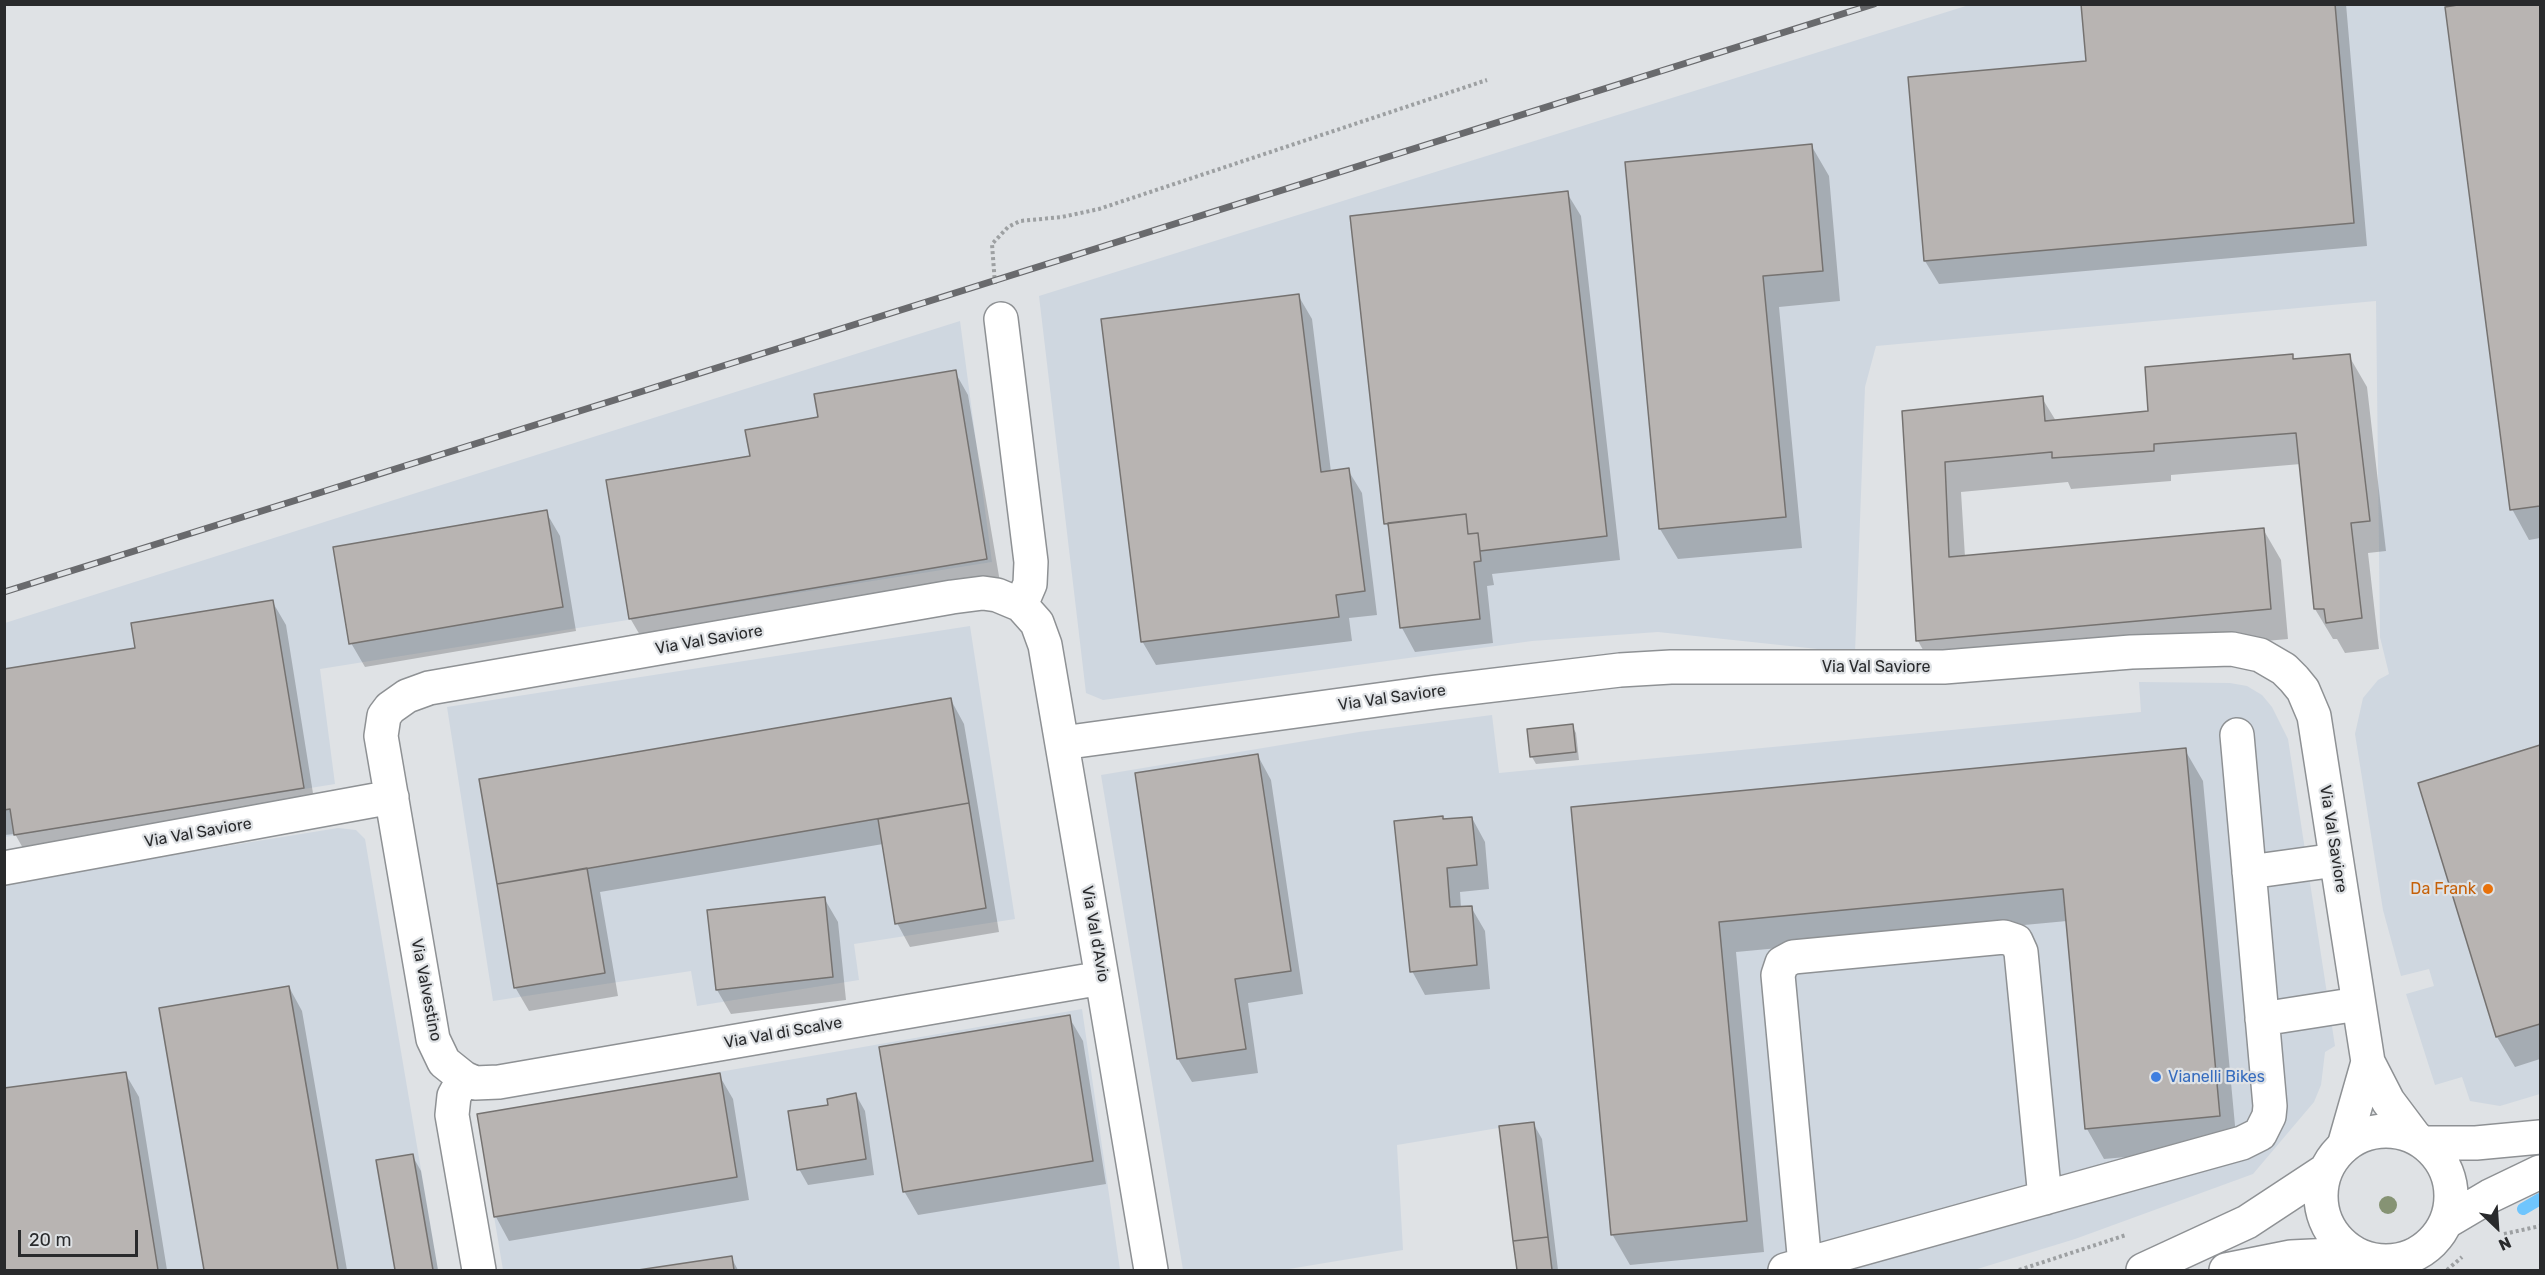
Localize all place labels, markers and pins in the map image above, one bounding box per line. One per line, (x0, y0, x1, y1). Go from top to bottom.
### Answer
place label: Da Frank (2410, 879, 2476, 899)
marker: Da Frank (2481, 882, 2495, 896)
place label: Vianelli Bikes (2168, 1067, 2265, 1087)
marker: Vianelli Bikes (2149, 1070, 2163, 1084)

